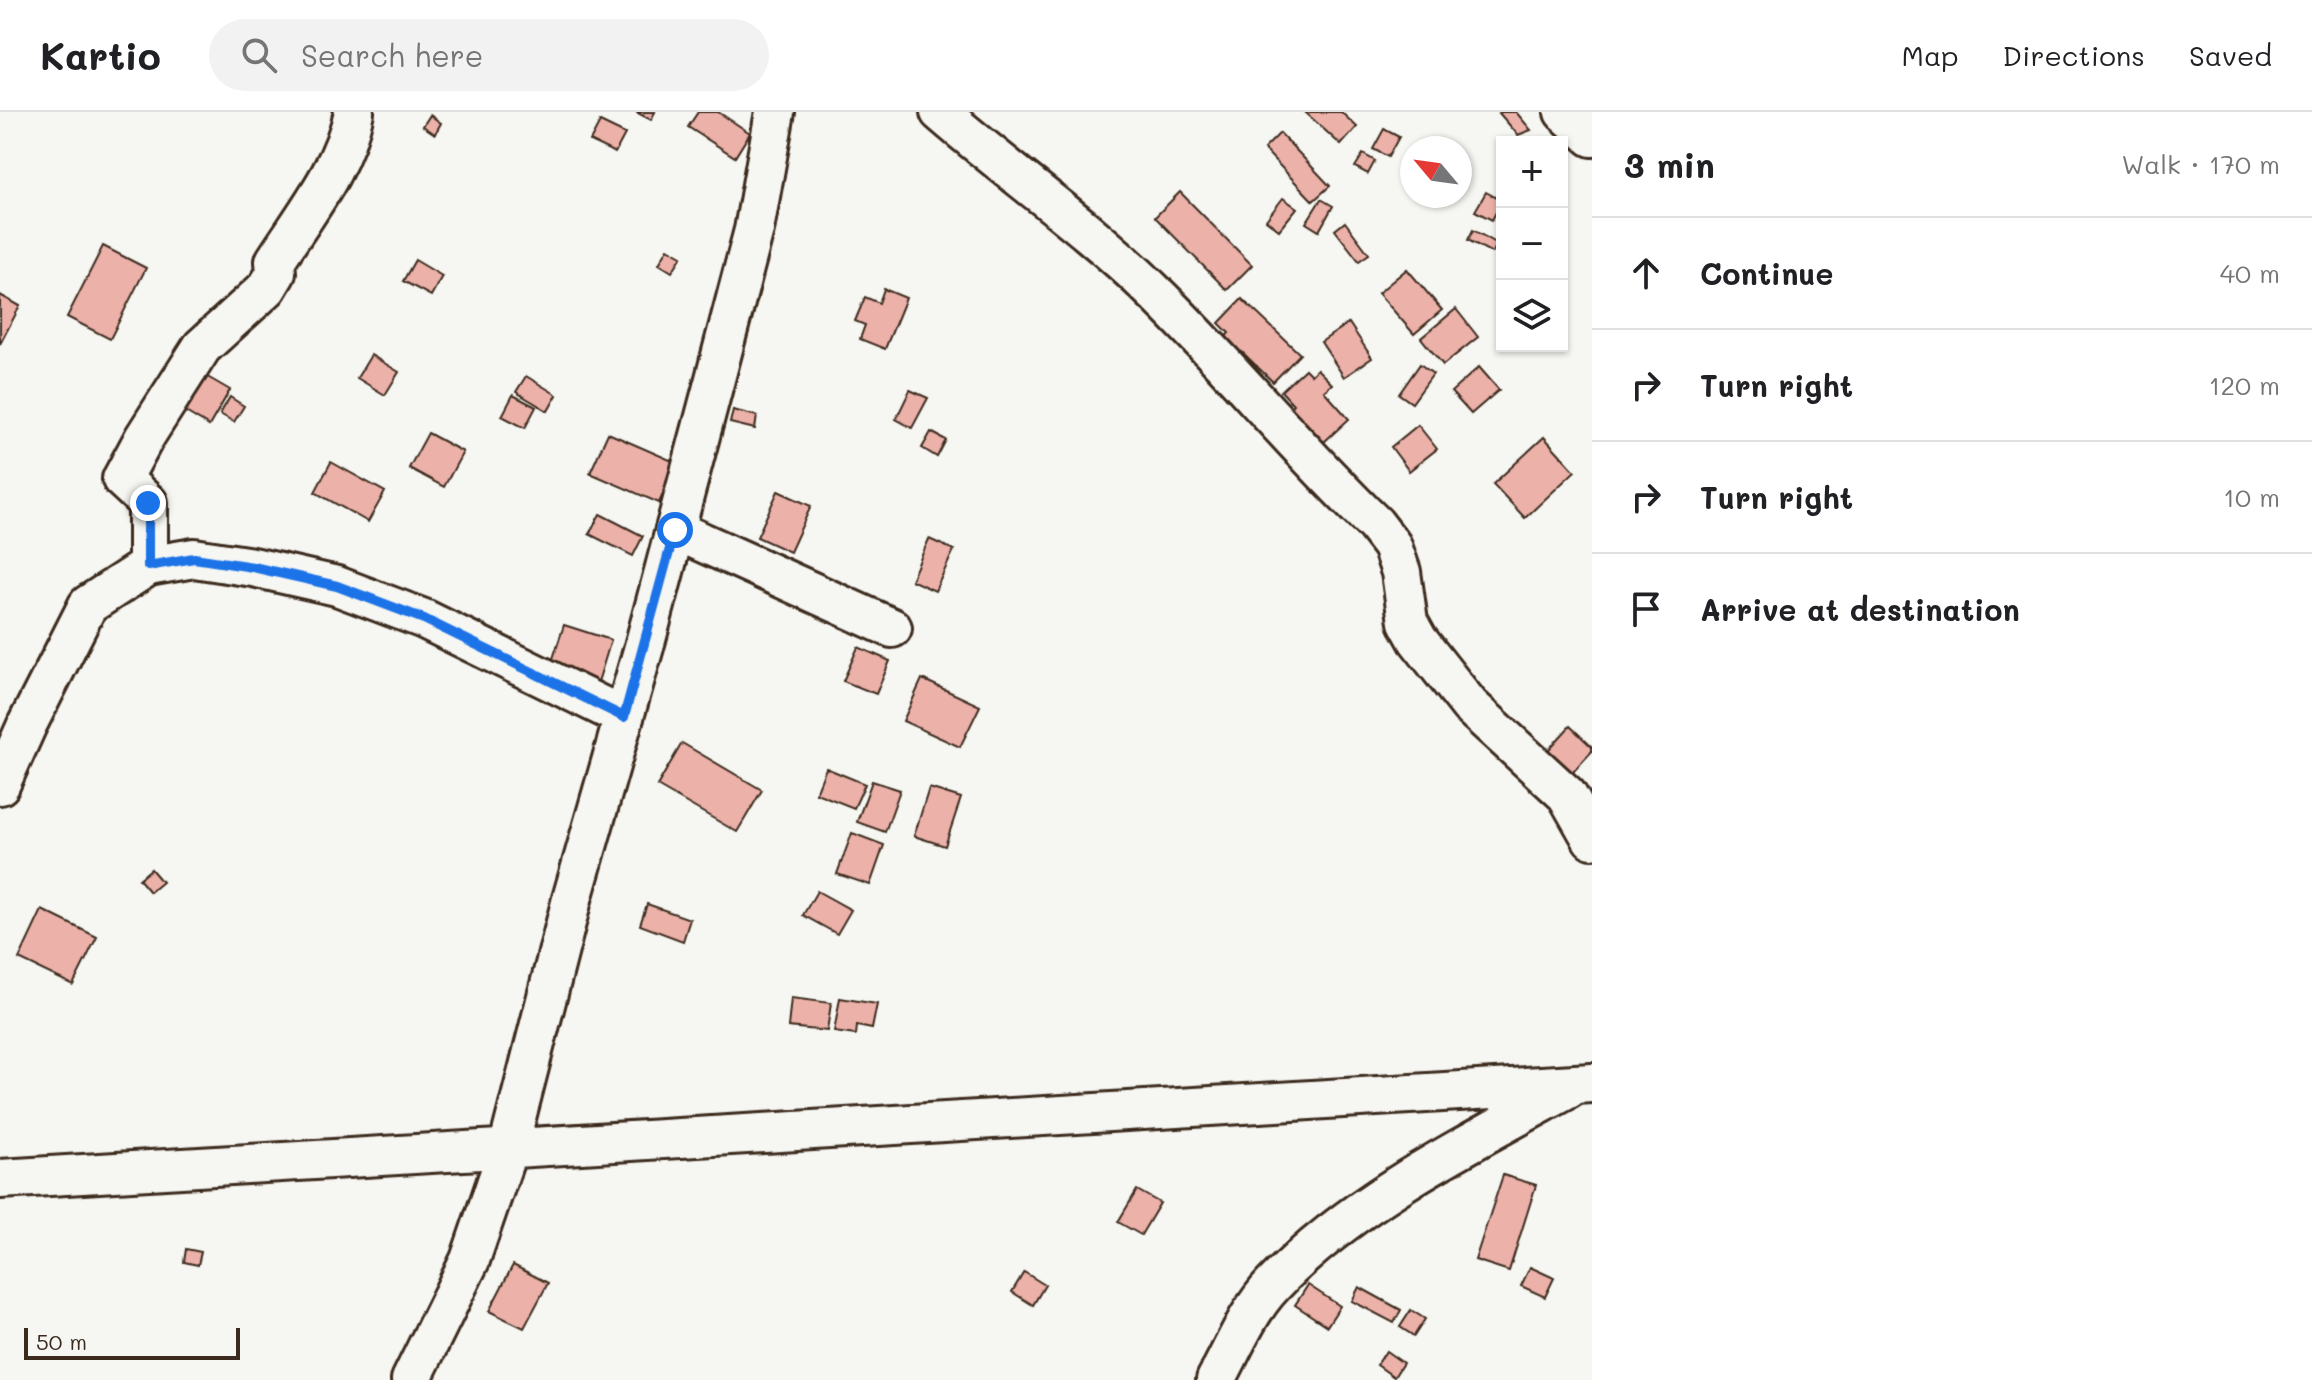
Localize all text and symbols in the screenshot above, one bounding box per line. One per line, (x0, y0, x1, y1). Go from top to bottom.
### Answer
search box (209, 19, 769, 91)
text: Kartio (40, 30, 161, 80)
icon: search (237, 33, 281, 77)
text: Search here (301, 35, 483, 75)
text: Map (1902, 37, 1959, 73)
text: Directions (2003, 37, 2145, 73)
text: Saved (2189, 37, 2272, 73)
north arrow (1400, 136, 1472, 208)
map controls (1496, 136, 1568, 352)
button: + (1496, 136, 1568, 208)
text: 3 min (1624, 142, 1715, 187)
text: Walk · 170 m (2122, 147, 2280, 181)
button: − (1496, 208, 1568, 280)
icon: ahead (1624, 251, 1668, 295)
text: Continue (1700, 253, 1833, 293)
text: 40 m (2220, 256, 2280, 290)
button: layers (1496, 280, 1568, 352)
icon: right (1624, 363, 1668, 407)
text: Turn right (1700, 365, 1853, 405)
text: 120 m (2209, 368, 2280, 402)
icon: right (1624, 475, 1668, 519)
text: Turn right (1700, 477, 1853, 517)
text: 10 m (2223, 480, 2280, 514)
route end (130, 485, 166, 521)
route start (657, 512, 693, 548)
icon: arrive (1624, 587, 1668, 631)
text: Arrive at destination (1700, 589, 2020, 629)
scale bar (24, 1324, 240, 1360)
text: 50 m (36, 1327, 87, 1356)

